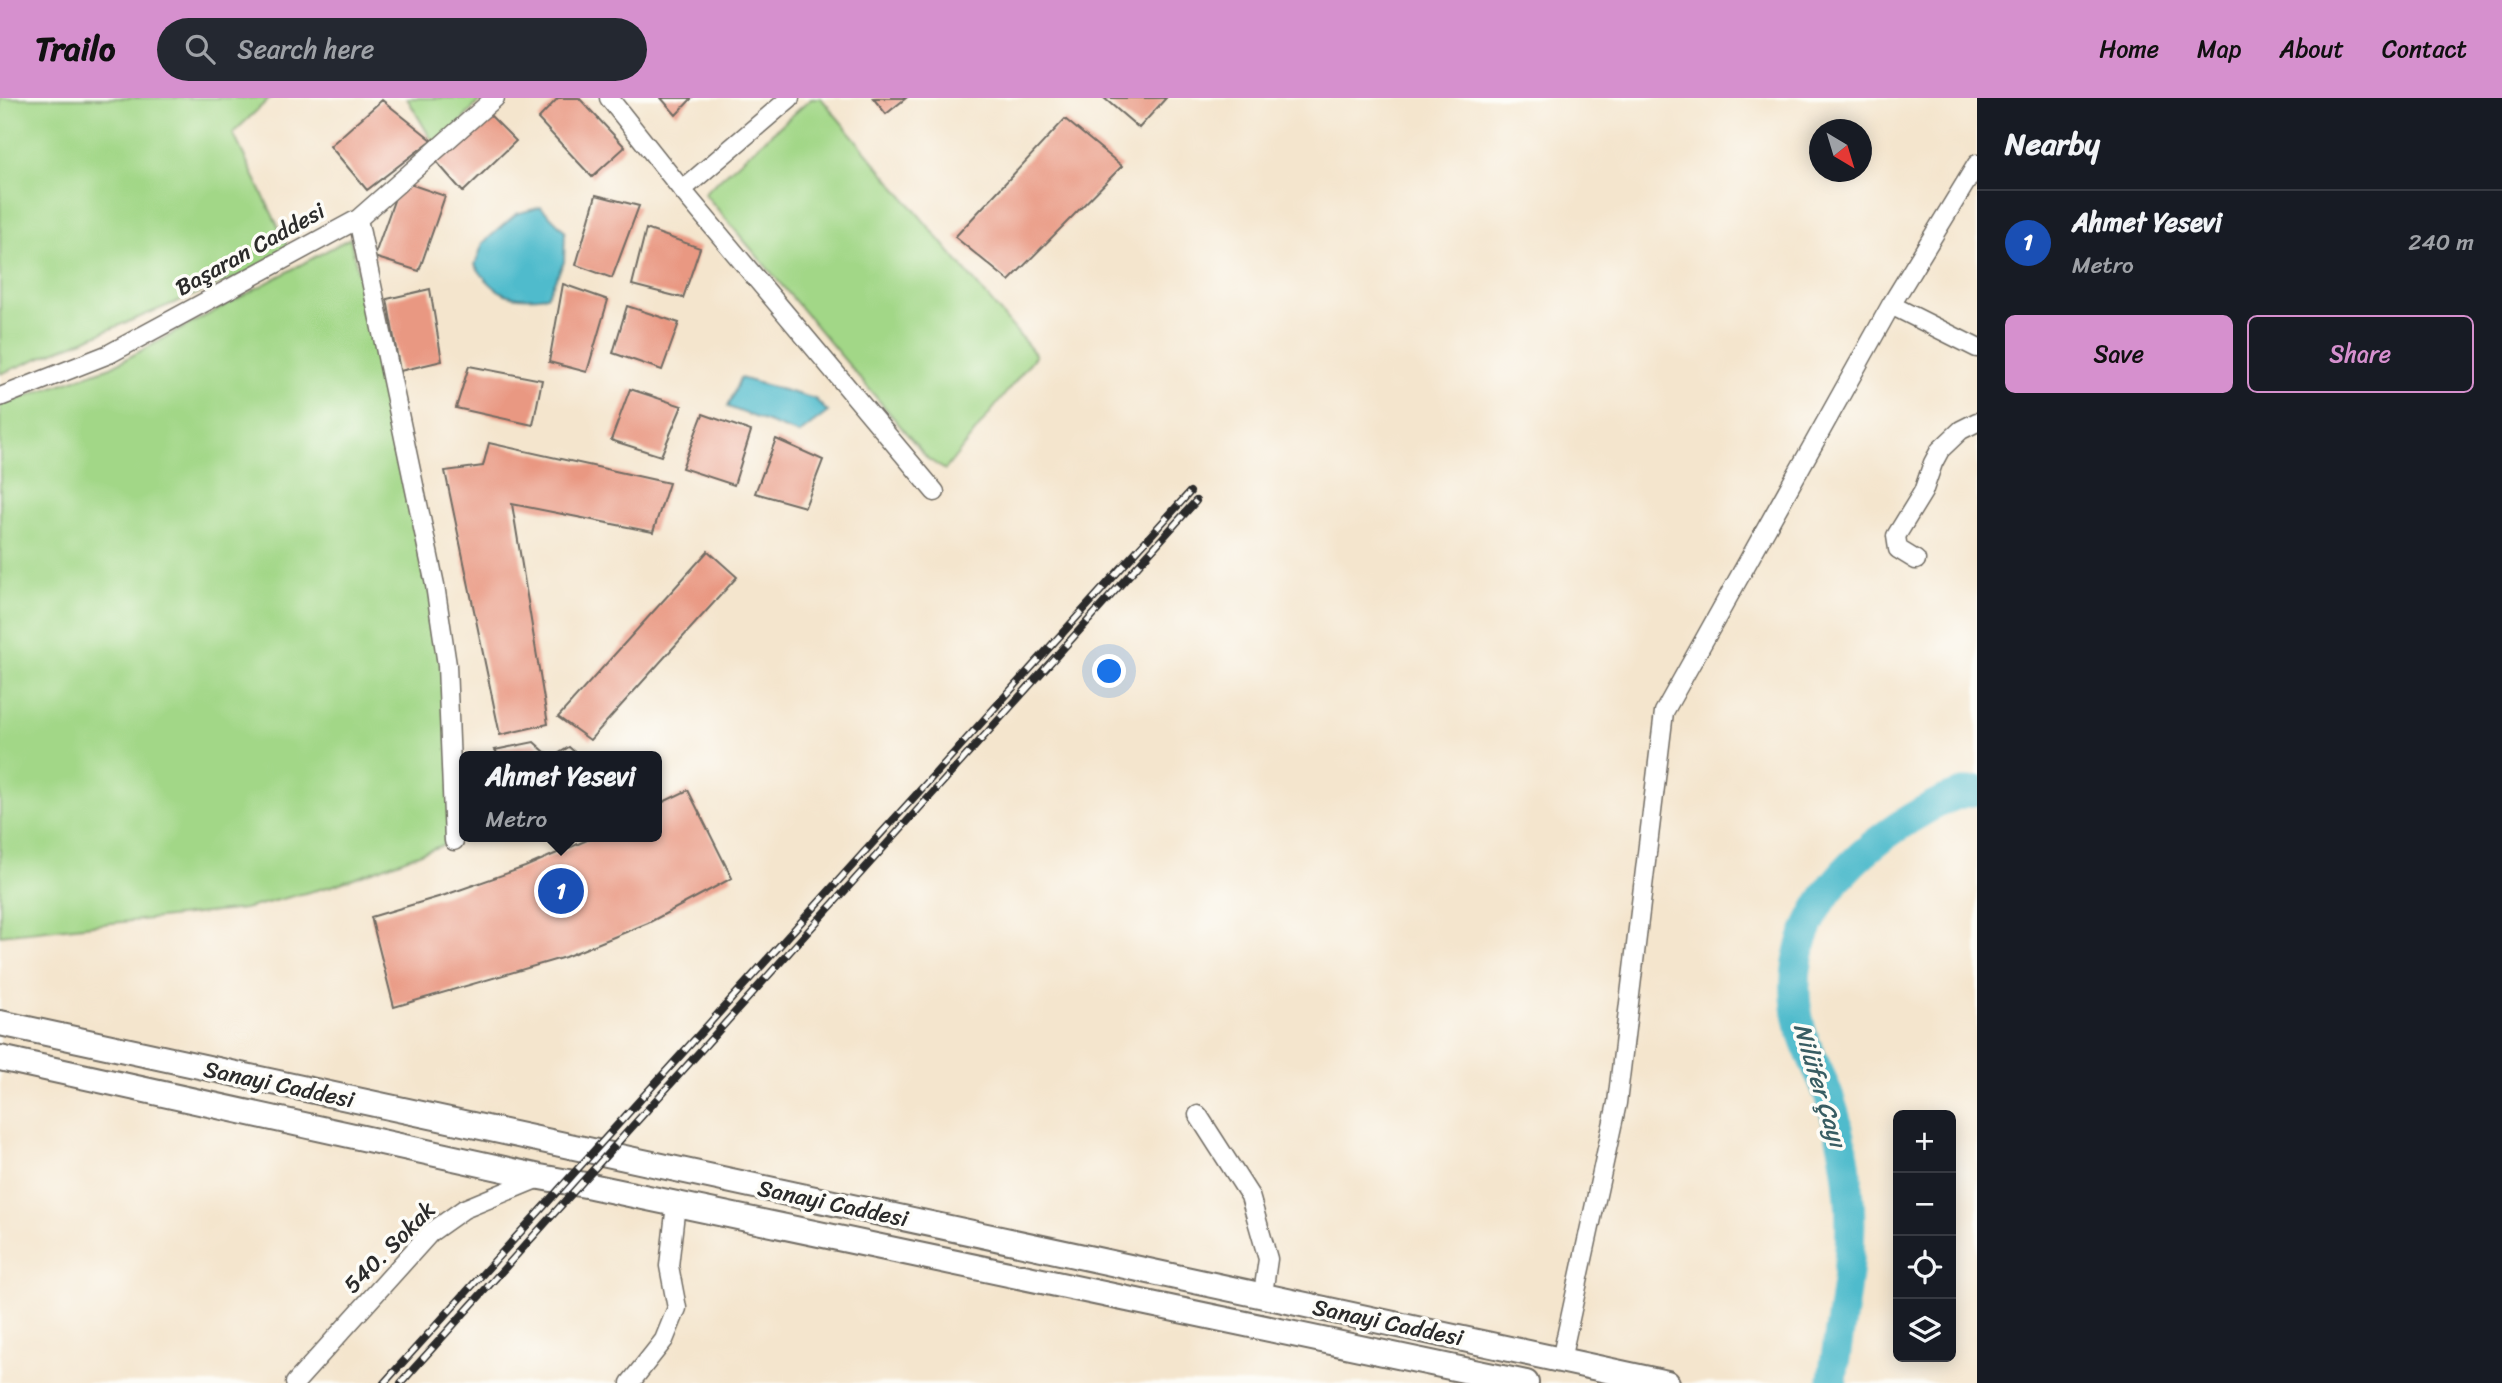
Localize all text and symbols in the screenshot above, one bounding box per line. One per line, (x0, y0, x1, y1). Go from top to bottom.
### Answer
search box (157, 18, 647, 81)
text: Trailo (35, 20, 115, 78)
text: Search here (237, 26, 374, 72)
text: Home (2099, 28, 2159, 70)
text: Map (2197, 28, 2241, 70)
text: About (2279, 28, 2344, 70)
text: Contact (2382, 28, 2467, 70)
icon: search (181, 30, 219, 68)
text: Nearby (2005, 117, 2100, 171)
north arrow (1809, 119, 1872, 182)
street label: Başaran Caddesi (168, 191, 334, 308)
text: Ahmet Yesevi (2072, 199, 2222, 245)
text: 1 (2023, 222, 2033, 263)
text: 240 m (2408, 222, 2474, 263)
text: Metro (2072, 245, 2134, 286)
button: Save (2005, 315, 2233, 393)
button: Share (2247, 315, 2474, 393)
your location (1092, 654, 1126, 688)
popup (459, 751, 662, 842)
text: Ahmet Yesevi (486, 753, 635, 799)
text: Metro (486, 799, 547, 840)
pin: 1 (538, 865, 584, 917)
water label: Nilüfer Çayı (1781, 1018, 1859, 1155)
street label: Sanayi Caddesi (200, 1049, 359, 1121)
map controls (1893, 1110, 1956, 1362)
button: + (1893, 1110, 1956, 1173)
street label: Sanayi Caddesi (754, 1168, 913, 1240)
button: − (1893, 1173, 1956, 1236)
street label: 540. Sokak (333, 1191, 446, 1304)
button: locate (1893, 1236, 1956, 1299)
street label: Sanayi Caddesi (1309, 1287, 1468, 1359)
button: layers (1893, 1299, 1956, 1362)

